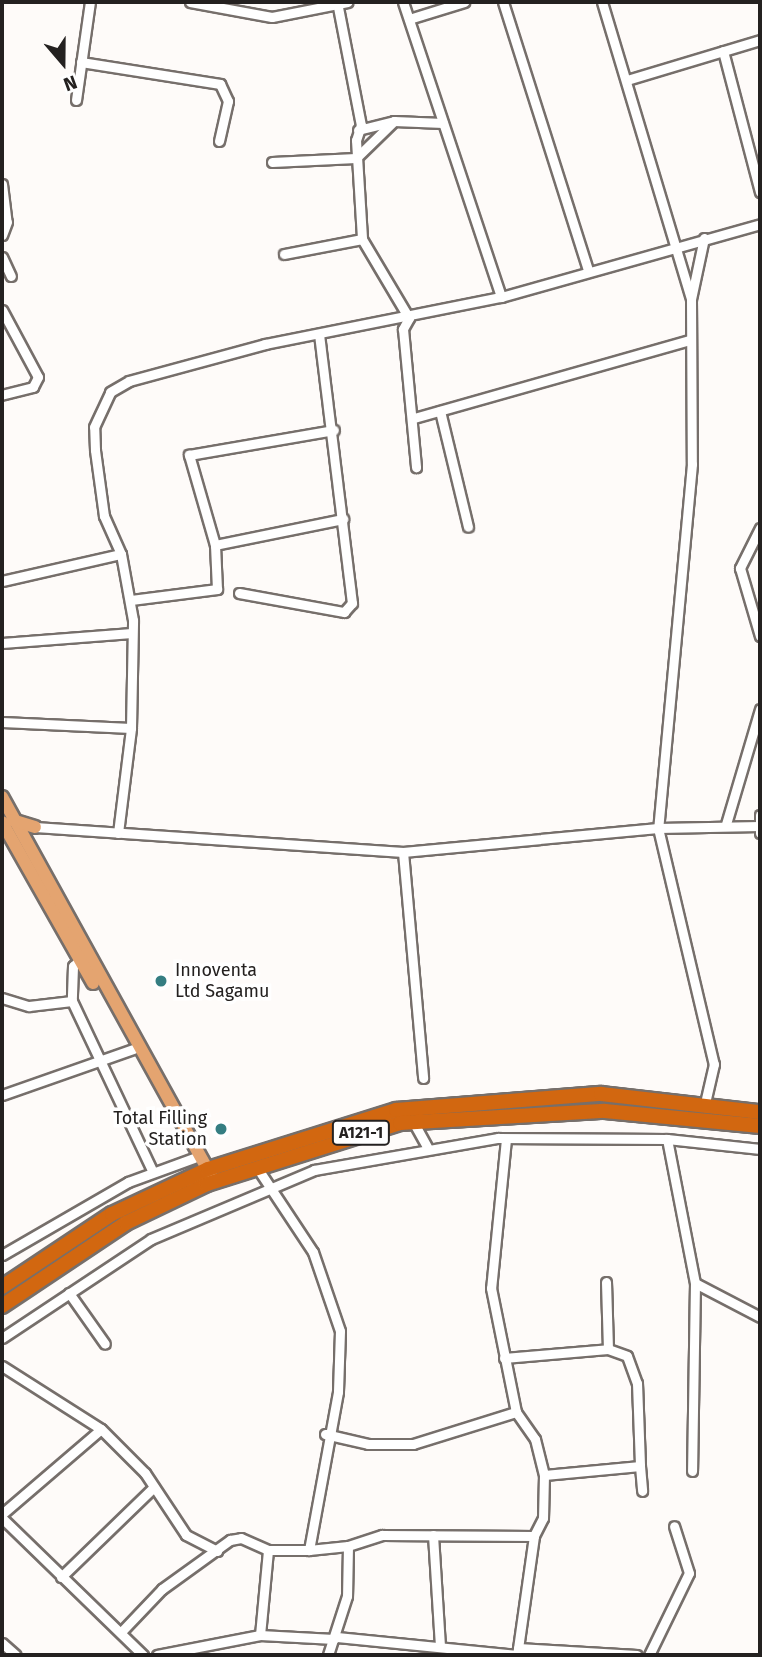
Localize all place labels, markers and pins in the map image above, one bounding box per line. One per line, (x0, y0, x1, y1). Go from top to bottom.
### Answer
place label: Innoventa Ltd Sagamu (175, 960, 269, 1002)
marker: Innoventa Ltd Sagamu (153, 973, 169, 989)
place label: Total Filling Station (113, 1108, 207, 1150)
marker: Total Filling Station (213, 1121, 229, 1137)

